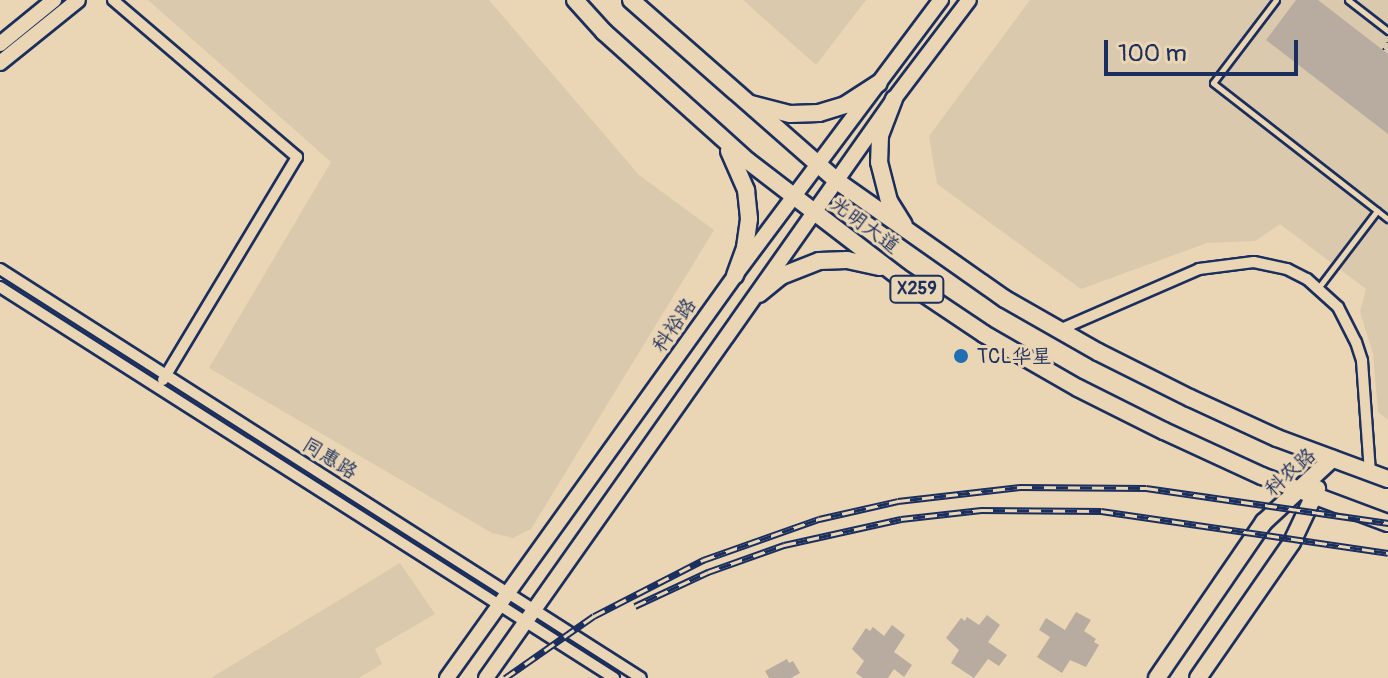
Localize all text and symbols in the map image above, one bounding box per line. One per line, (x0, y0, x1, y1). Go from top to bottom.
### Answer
scale bar (1108, 24, 1302, 74)
text: 100 m (1118, 39, 1187, 68)
street label: 光明大道 (826, 191, 904, 259)
road number: X259 (889, 275, 945, 303)
street label: 科裕路 (647, 294, 701, 356)
place label: TCL华星 (977, 344, 1052, 368)
marker: TCL华星 (952, 347, 970, 365)
street label: 同惠路 (298, 432, 362, 484)
street label: 科农路 (1260, 443, 1320, 501)

